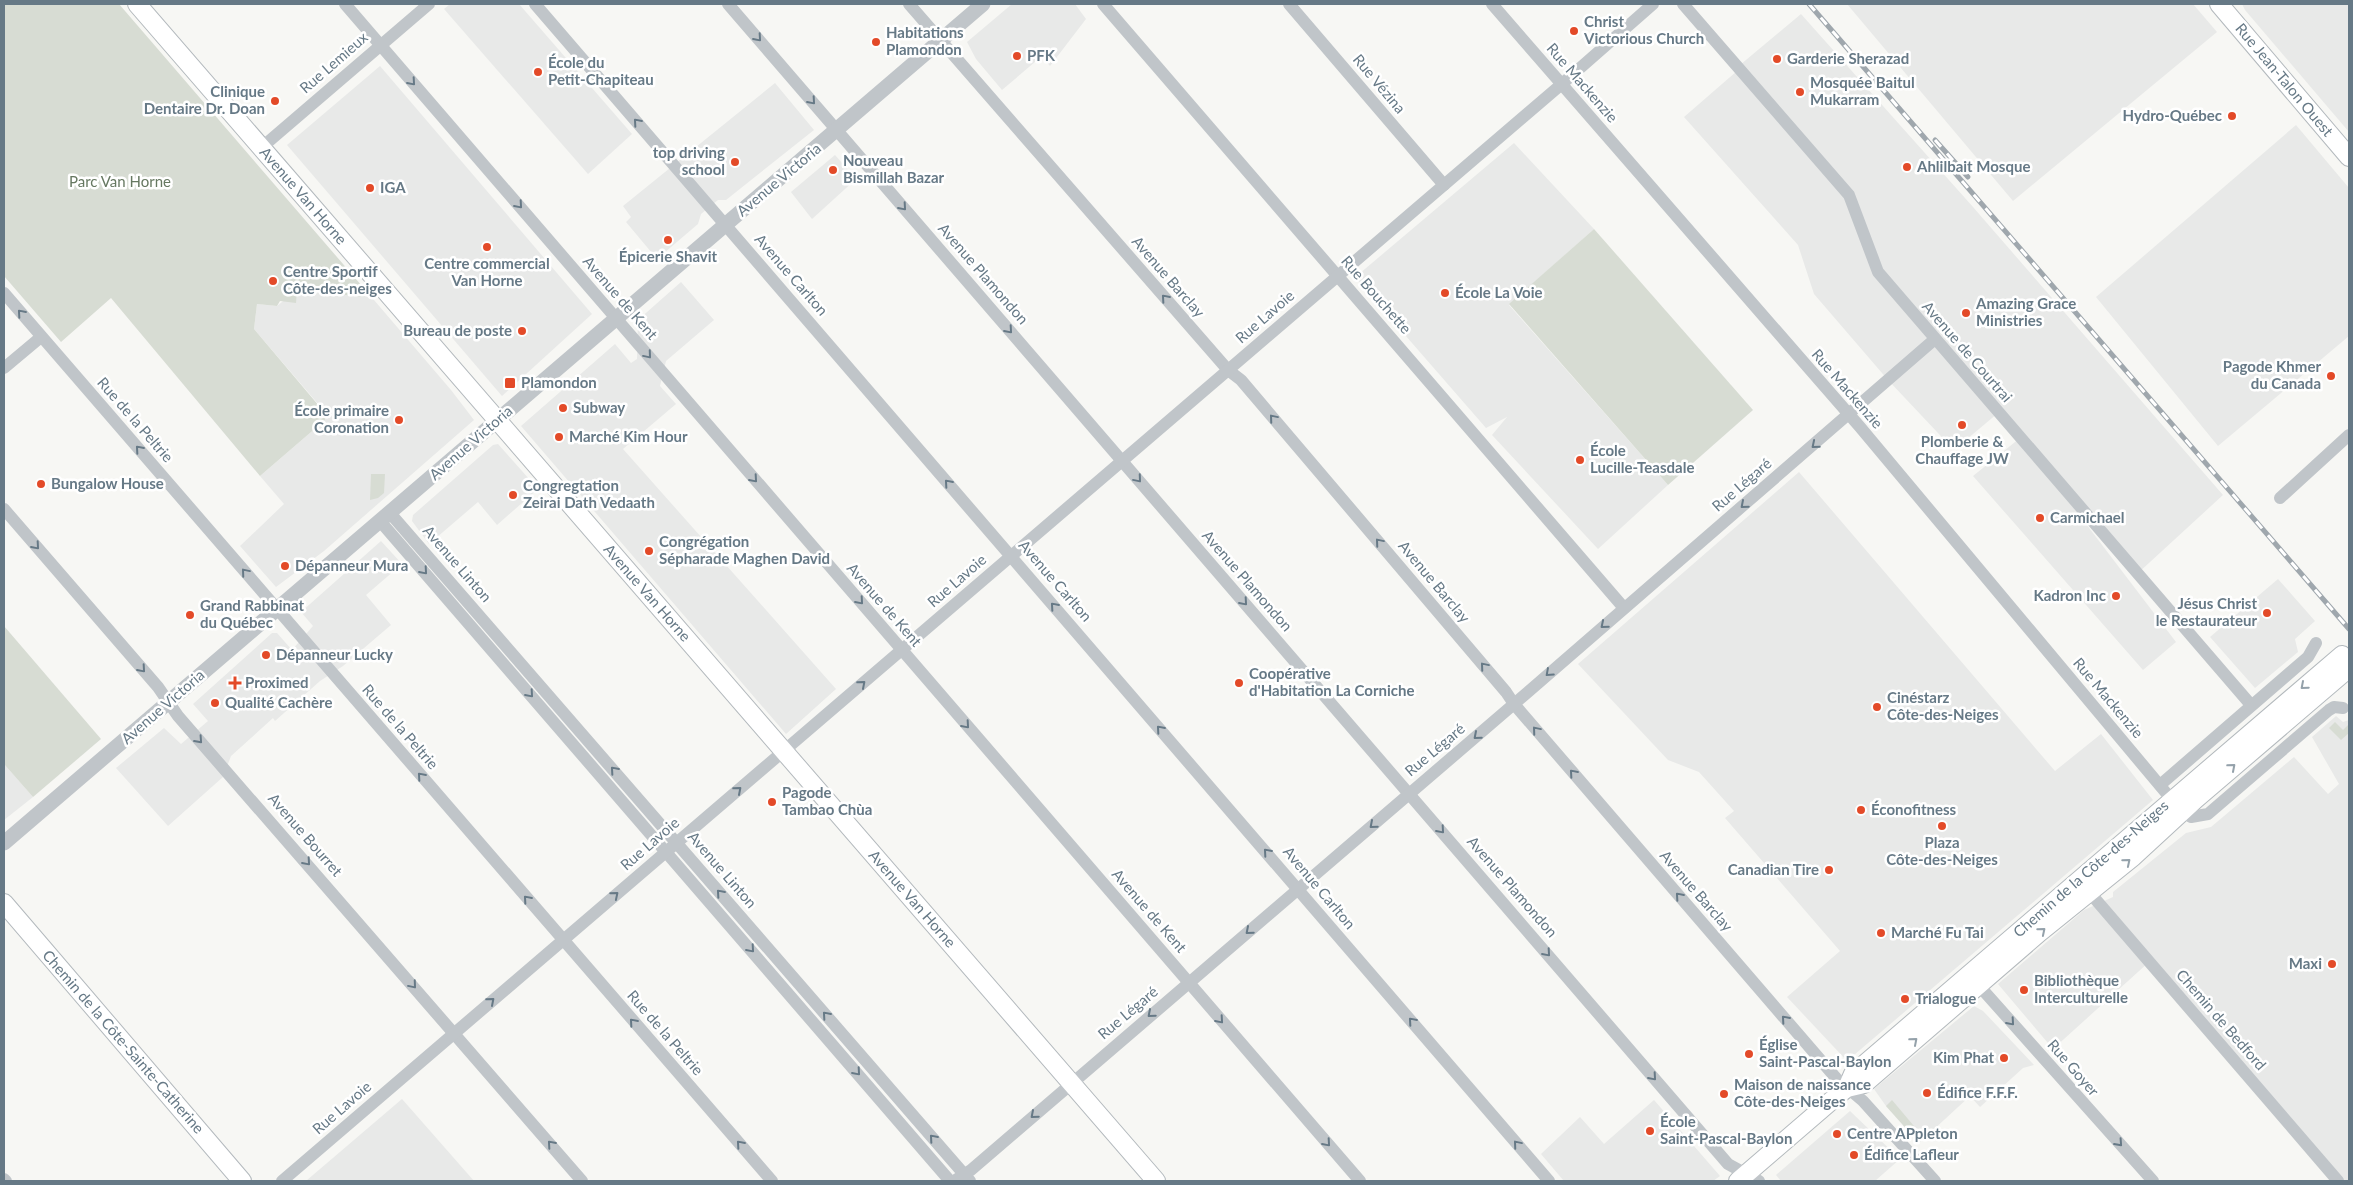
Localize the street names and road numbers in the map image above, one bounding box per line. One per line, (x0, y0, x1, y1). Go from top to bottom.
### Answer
street label: Rue Jean-Talon Ouest (2232, 19, 2338, 140)
street label: Rue Lemieux (296, 28, 371, 97)
street label: Rue Mackenzie (1543, 39, 1622, 126)
street label: Rue Vézina (1350, 50, 1410, 117)
street label: Avenue Victoria (733, 139, 824, 220)
street label: Avenue Van Horne (257, 143, 351, 248)
street label: Avenue Plamondon (935, 219, 1033, 328)
street label: Avenue Carlton (751, 230, 832, 319)
street label: Avenue Barclay (1129, 232, 1209, 321)
street label: Avenue de Kent (580, 252, 662, 343)
street label: Rue Bouchette (1338, 252, 1415, 337)
street label: Rue Lavoie (1231, 286, 1297, 347)
street label: Avenue de Courtrai (1919, 297, 2016, 405)
street label: Rue Mackenzie (1808, 345, 1887, 432)
street label: Rue de la Peltrie (94, 373, 178, 466)
street label: Avenue Victoria (425, 401, 516, 483)
street label: Rue Légaré (1708, 454, 1775, 515)
street label: Avenue Linton (420, 521, 496, 605)
street label: Avenue Plamondon (1199, 526, 1297, 635)
street label: Avenue Carlton (1015, 536, 1096, 625)
street label: Avenue Barclay (1395, 537, 1474, 626)
street label: Avenue Van Horne (601, 540, 695, 645)
street label: Rue Lavoie (923, 550, 989, 611)
street label: Avenue de Kent (844, 559, 926, 650)
street label: Rue Mackenzie (2070, 654, 2148, 741)
street label: Avenue Victoria (117, 665, 208, 747)
street label: Rue de la Peltrie (359, 680, 443, 773)
street label: Rue Légaré (1401, 719, 1468, 779)
street label: Avenue Bourret (265, 789, 347, 880)
street label: Chemin de la Côte-des-Neiges (2009, 796, 2172, 941)
street label: Rue Lavoie (616, 813, 682, 874)
street label: Avenue Linton (685, 827, 761, 911)
street label: Avenue Plamondon (1464, 832, 1562, 941)
street label: Avenue Carlton (1280, 842, 1360, 932)
street label: Avenue Van Horne (866, 846, 960, 951)
street label: Avenue Barclay (1657, 846, 1737, 935)
street label: Avenue de Kent (1109, 865, 1191, 956)
street label: Chemin de la Côte-Sainte-Catherine (39, 946, 208, 1137)
street label: Chemin de Bedford (2173, 965, 2270, 1073)
street label: Rue Légaré (1094, 982, 1161, 1042)
street label: Rue de la Peltrie (624, 986, 708, 1079)
street label: Rue Goyer (2044, 1035, 2104, 1100)
street label: Rue Lavoie (308, 1077, 374, 1138)

